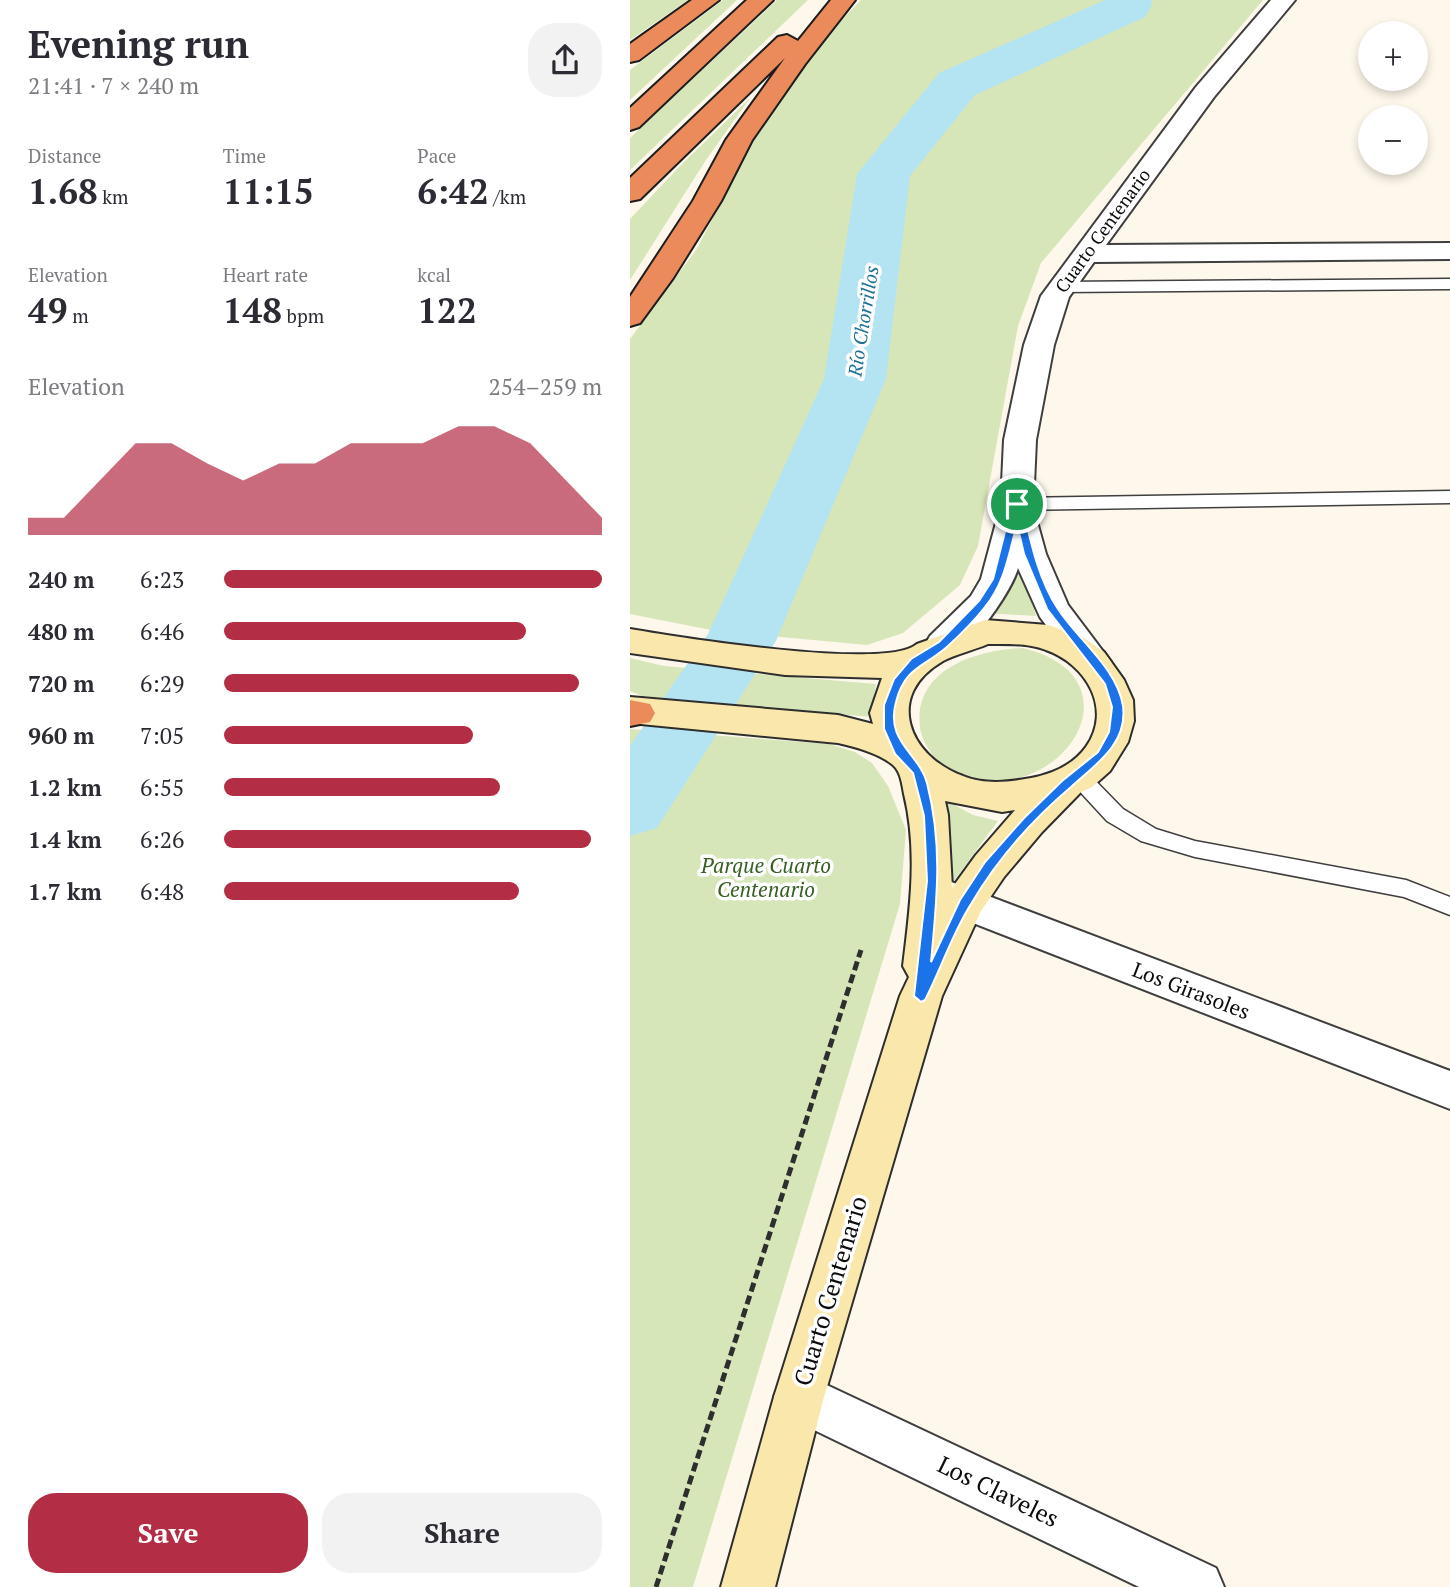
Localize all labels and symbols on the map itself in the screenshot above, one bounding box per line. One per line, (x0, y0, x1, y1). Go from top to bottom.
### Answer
street label: Cuarto Centenario (1049, 164, 1155, 297)
water label: Río Chorrillos (841, 264, 884, 379)
pin (987, 474, 1047, 534)
park label: Parque Cuarto Centenario (700, 851, 831, 903)
street label: Los Girasoles (1129, 955, 1254, 1025)
street label: Cuarto Centenario (786, 1192, 874, 1390)
street label: Los Claveles (933, 1448, 1064, 1534)

